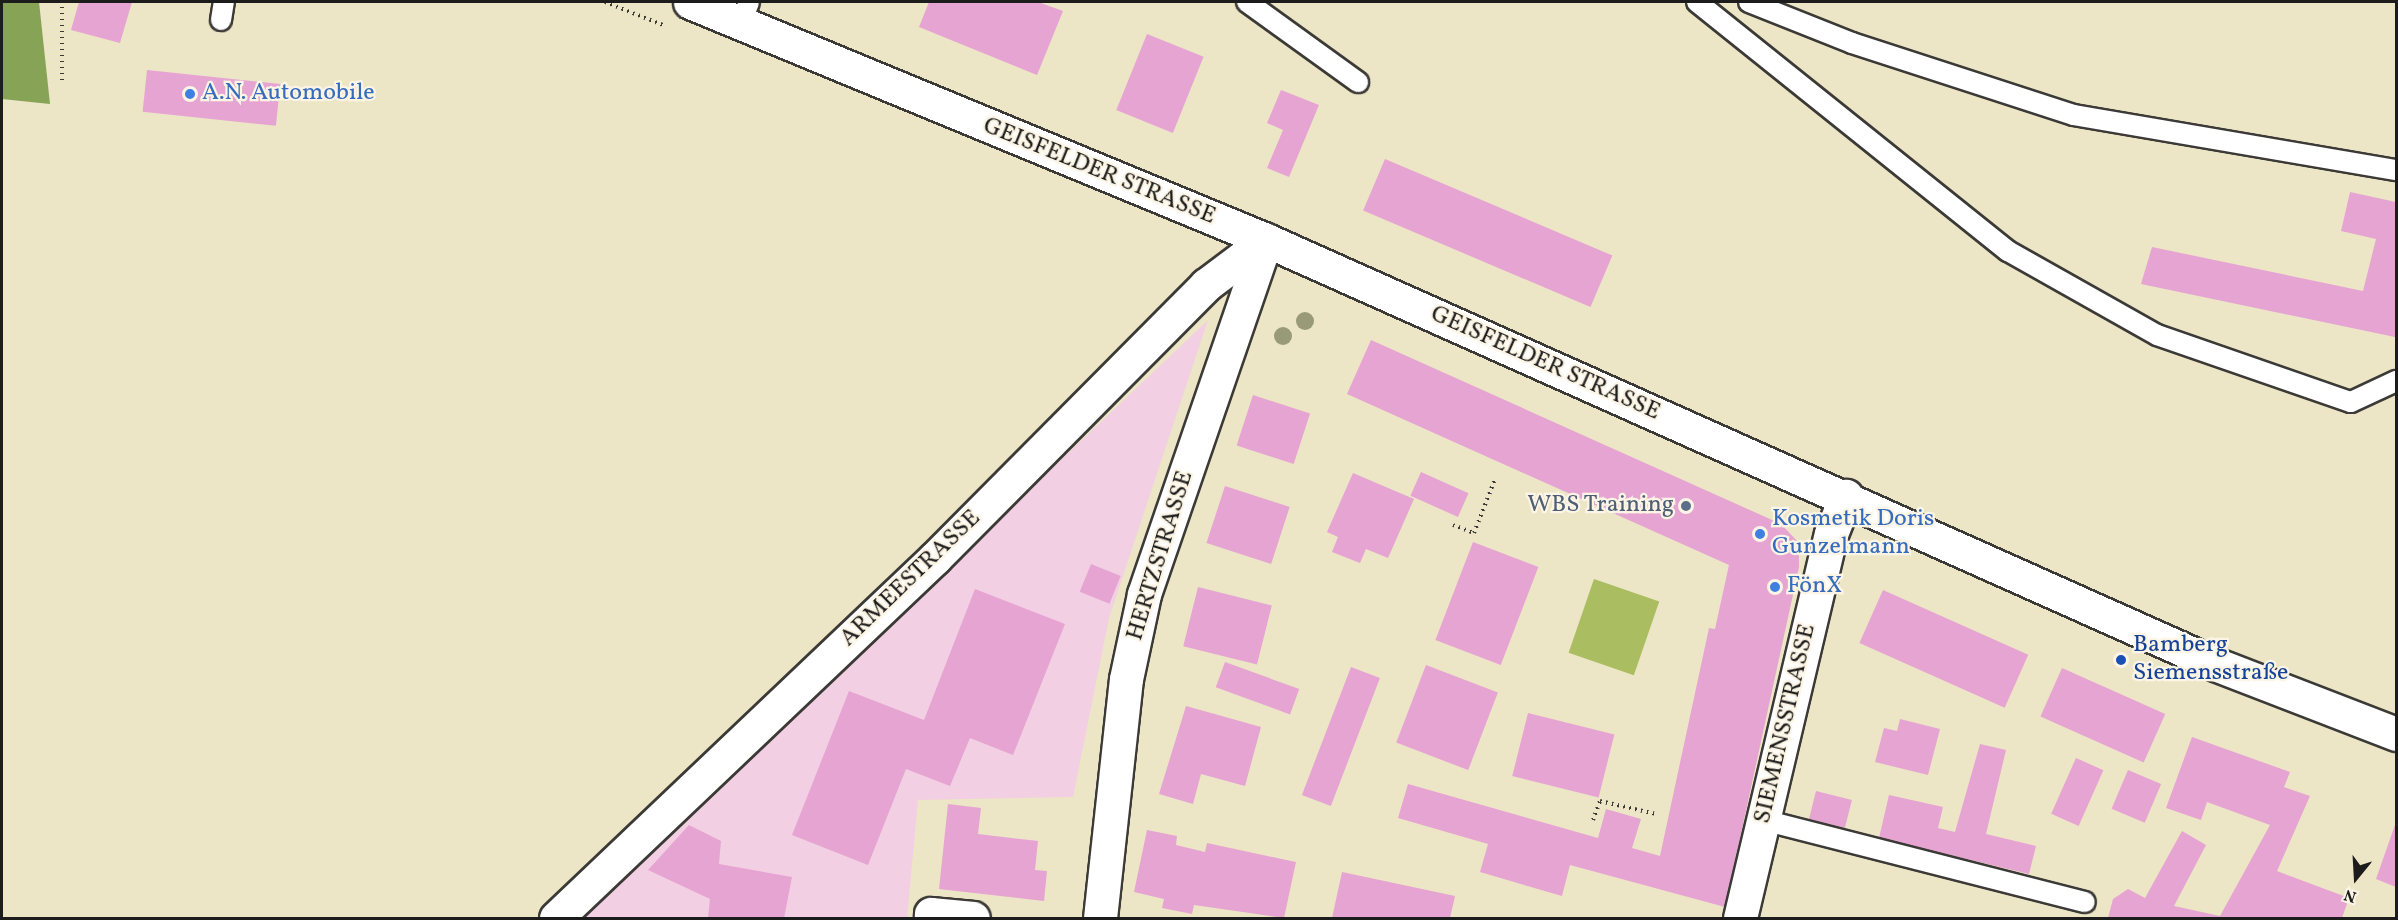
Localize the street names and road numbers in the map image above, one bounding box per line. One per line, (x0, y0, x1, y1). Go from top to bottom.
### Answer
street label: GEISFELDER STRASSE (979, 112, 1219, 232)
street label: GEISFELDER STRASSE (1426, 300, 1664, 428)
street label: HERTZSTRASSE (1122, 468, 1200, 644)
street label: ARMEESTRASSE (835, 505, 987, 653)
street label: SIEMENSSTRASSE (1749, 621, 1823, 827)

